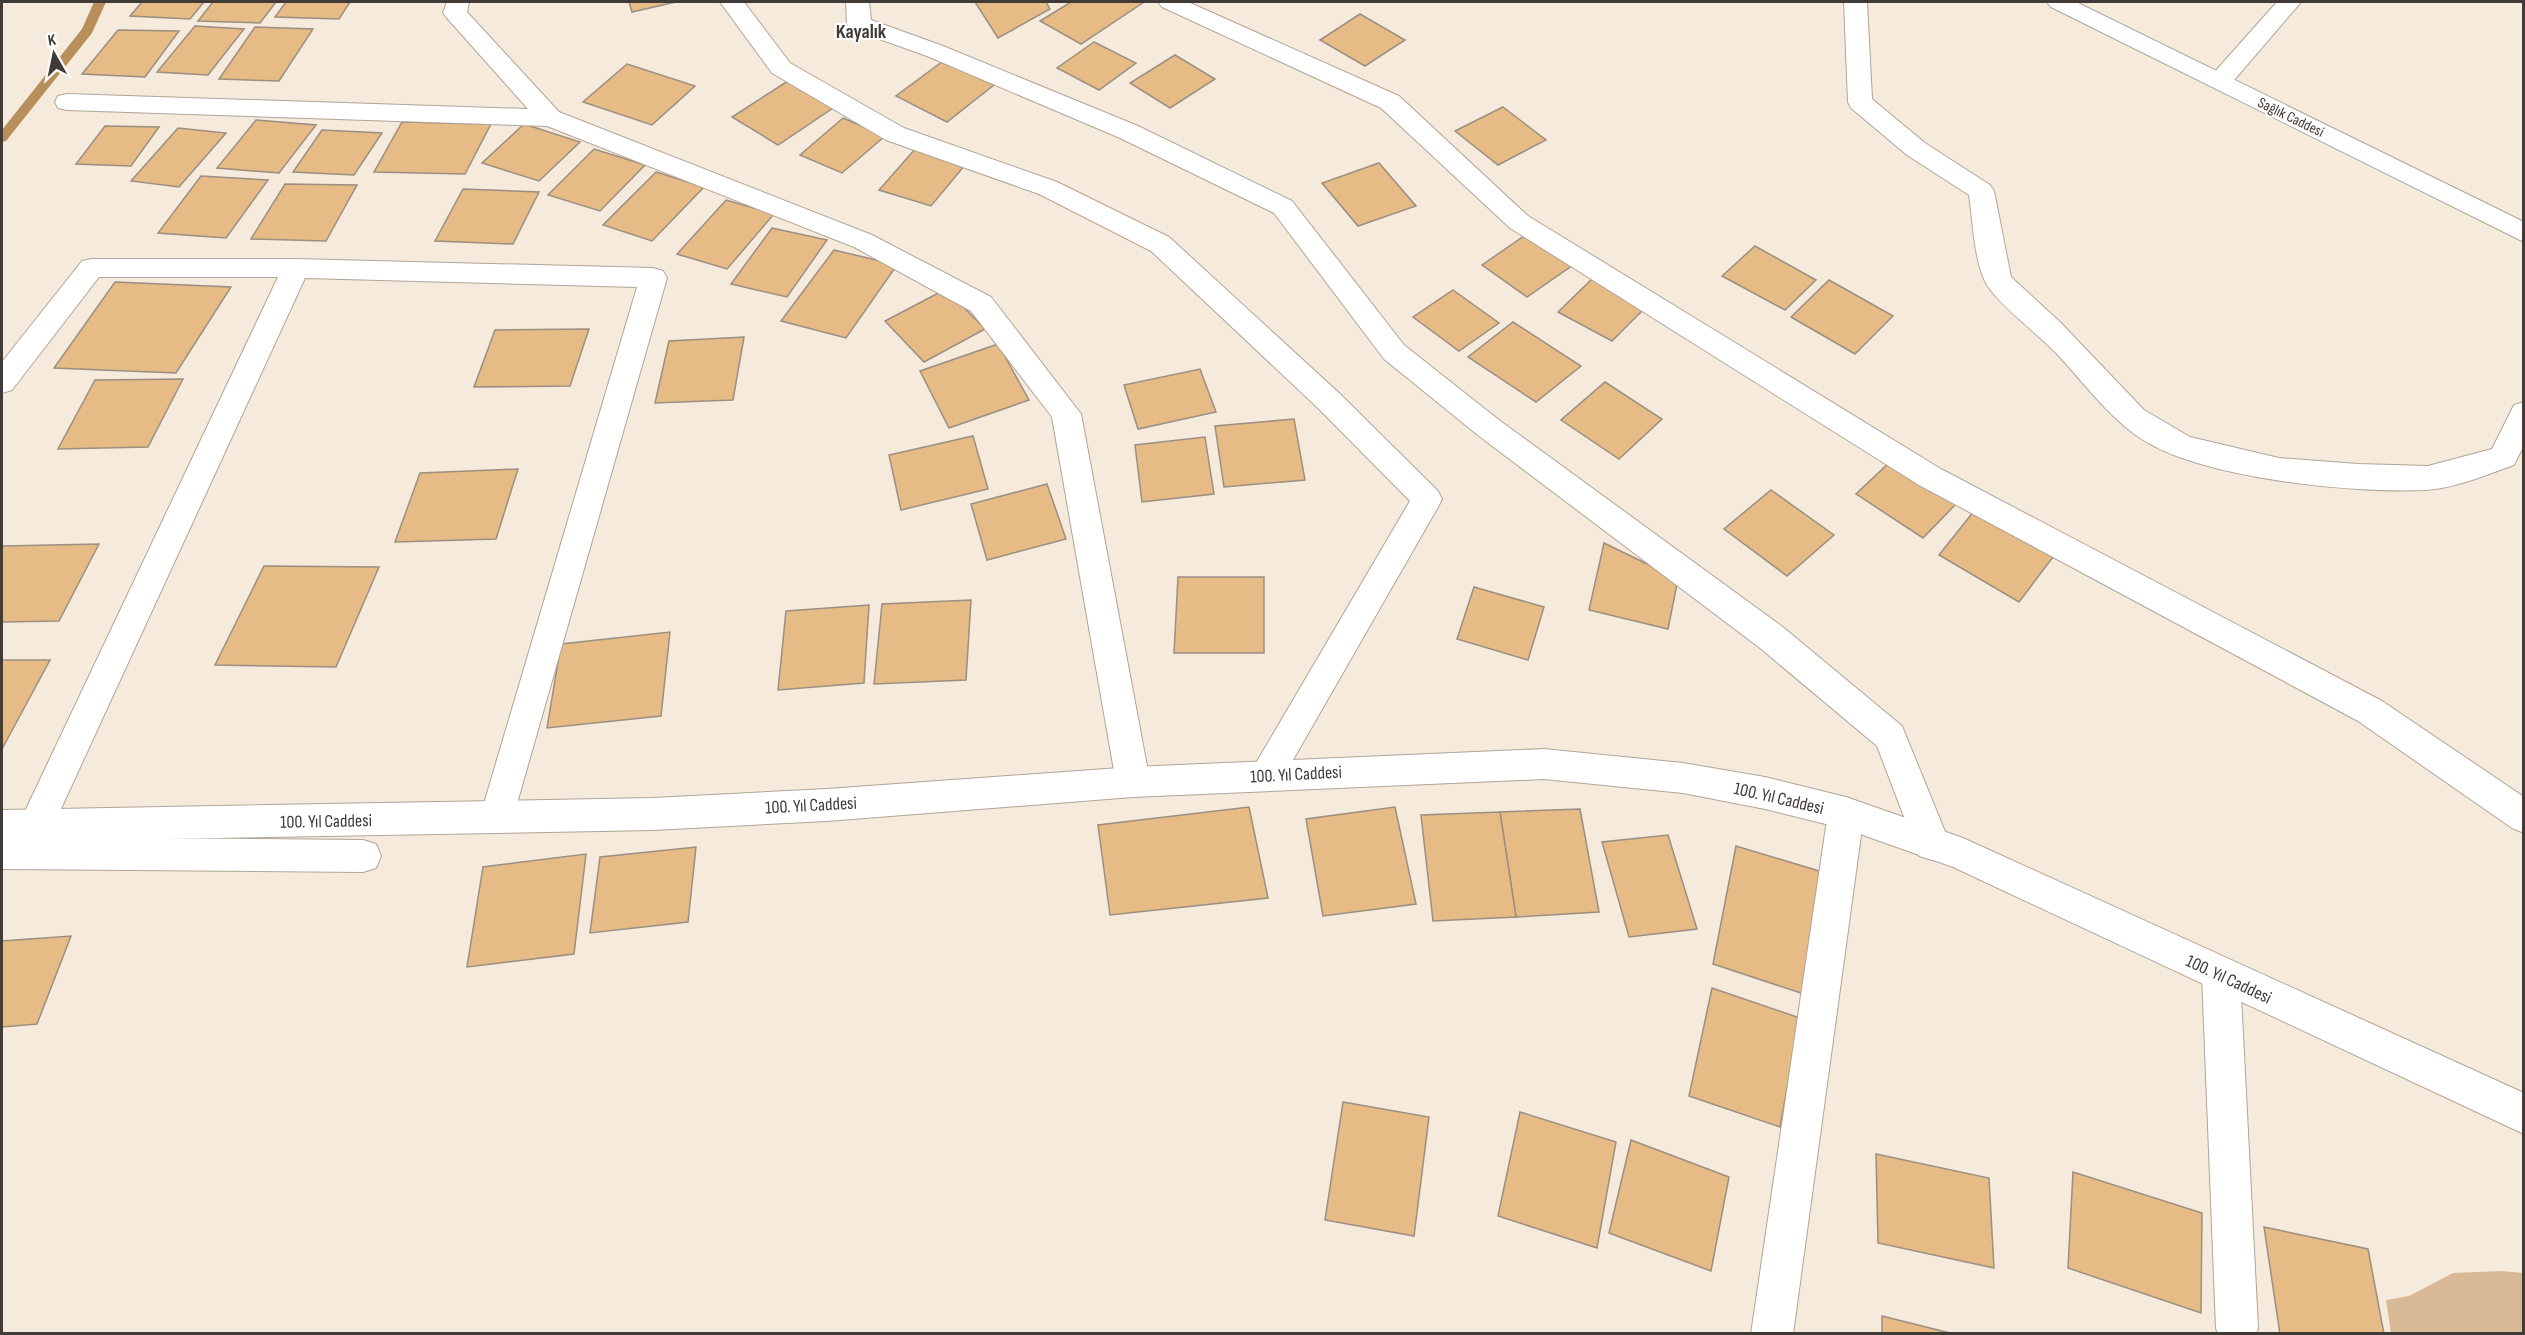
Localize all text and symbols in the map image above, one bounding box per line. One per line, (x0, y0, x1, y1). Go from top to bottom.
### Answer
district label: Kayalık (836, 20, 887, 44)
north arrow (24, 24, 84, 84)
text: K (47, 31, 57, 51)
street label: Sağlık Caddesi (2255, 93, 2327, 142)
street label: 100. Yıl Caddesi (1250, 762, 1342, 787)
street label: 100. Yıl Caddesi (1732, 778, 1826, 819)
street label: 100. Yıl Caddesi (765, 793, 857, 818)
street label: 100. Yıl Caddesi (280, 810, 372, 833)
street label: 100. Yıl Caddesi (2183, 951, 2275, 1008)

